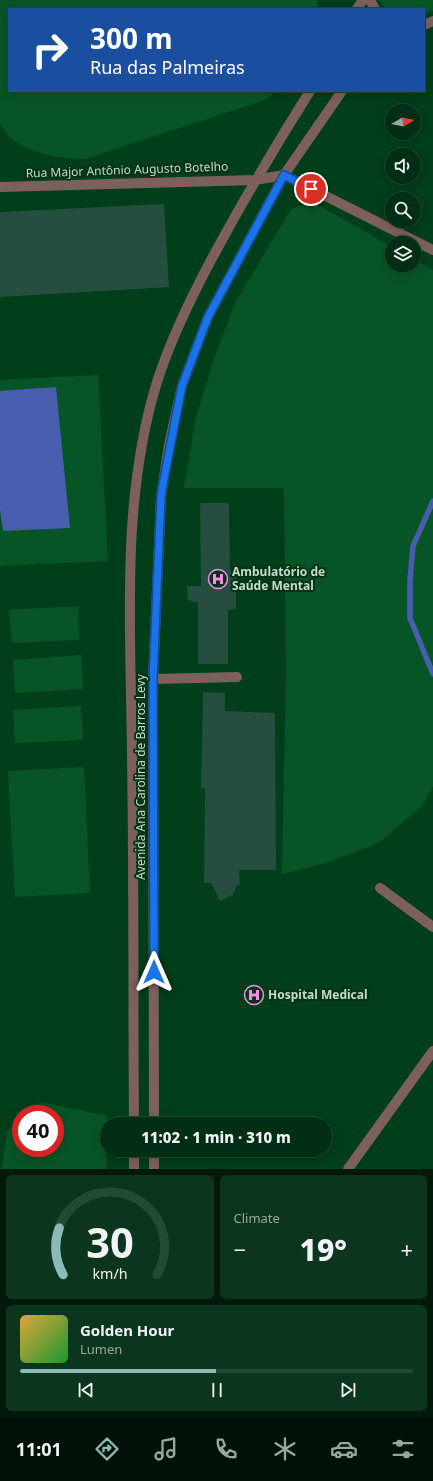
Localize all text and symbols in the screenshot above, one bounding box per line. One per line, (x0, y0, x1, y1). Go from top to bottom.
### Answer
text: 300 m (90, 19, 173, 57)
icon: right (24, 24, 76, 76)
text: Rua das Palmeiras (90, 55, 245, 79)
north arrow (385, 104, 421, 140)
map controls (385, 104, 421, 272)
button: sound (385, 148, 421, 184)
street label: Rua Major Antônio Augusto Botelho (25, 157, 229, 182)
pin (294, 172, 328, 206)
icon: arrive (300, 178, 322, 200)
button: search (385, 192, 421, 228)
button: layers (385, 236, 421, 272)
place label: Ambulatório de Saúde Mental (232, 563, 325, 594)
hospital icon: Ambulatório de Saúde Mental (207, 568, 229, 590)
street label: Avenida Ana Carolina de Barros Levy (132, 673, 149, 880)
position arrow (133, 951, 175, 993)
hospital icon: Hospital Medical (243, 984, 265, 1006)
place label: Hospital Medical (268, 986, 368, 1003)
speed limit sign: 40 (12, 1105, 64, 1157)
text: 11:02 · 1 min · 310 m (141, 1127, 291, 1147)
text: Climate (234, 1209, 280, 1227)
text: 30 (86, 1214, 134, 1270)
text: 19° (300, 1229, 347, 1270)
text: − (234, 1234, 246, 1264)
text: + (400, 1234, 413, 1264)
text: km/h (92, 1264, 127, 1283)
text: Golden Hour (80, 1320, 174, 1340)
text: Lumen (80, 1340, 122, 1358)
icon: previous (75, 1379, 97, 1401)
icon: pause (206, 1379, 228, 1401)
icon: next (337, 1379, 359, 1401)
icon: directions (93, 1435, 121, 1463)
icon: music (152, 1435, 180, 1463)
icon: phone (212, 1435, 240, 1463)
icon: climate (271, 1435, 299, 1463)
icon: car (330, 1435, 358, 1463)
icon: filters (389, 1435, 417, 1463)
text: 11:01 (16, 1437, 62, 1461)

